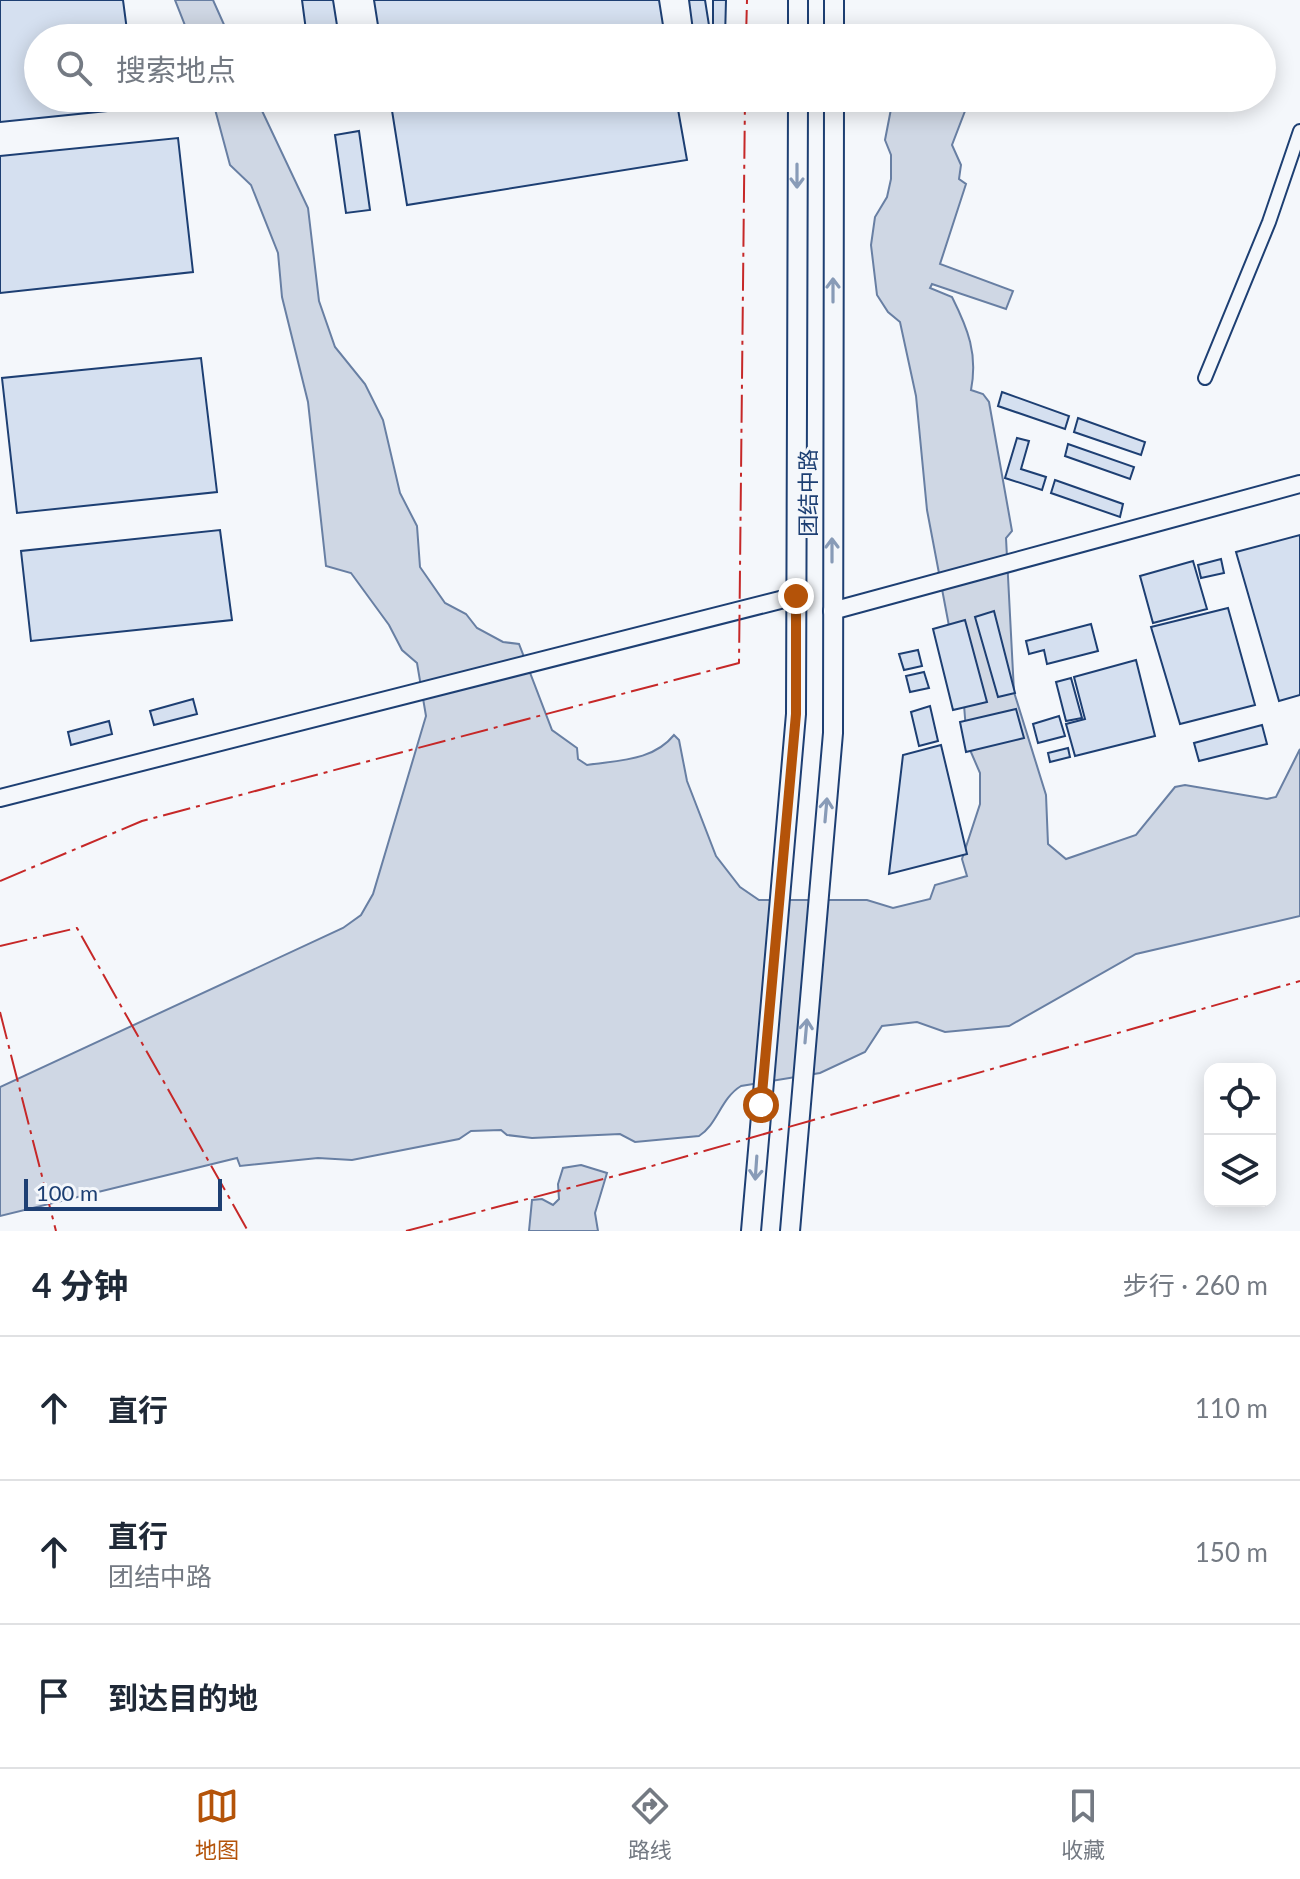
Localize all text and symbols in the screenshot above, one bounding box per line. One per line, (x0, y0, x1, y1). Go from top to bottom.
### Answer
search box (24, 24, 1276, 112)
icon: search (52, 46, 96, 90)
text: 搜索地点 (116, 51, 236, 87)
one-way arrow (789, 162, 805, 189)
one-way arrow (825, 277, 841, 304)
street label: 团结中路 (794, 449, 821, 537)
one-way arrow (824, 537, 840, 564)
route end (778, 578, 814, 614)
one-way arrow (819, 797, 834, 824)
one-way arrow (799, 1018, 814, 1045)
map controls (1204, 1063, 1276, 1207)
button: locate (1204, 1063, 1276, 1135)
route start (743, 1087, 779, 1123)
button: layers (1204, 1135, 1276, 1207)
one-way arrow (748, 1154, 763, 1181)
scale bar (24, 1175, 222, 1211)
text: 100 m (36, 1179, 98, 1206)
text: 4 分钟 (32, 1264, 128, 1305)
text: 步行 · 260 m (1123, 1269, 1268, 1301)
icon: ahead (32, 1386, 76, 1430)
text: 直行 (108, 1391, 168, 1427)
text: 110 m (1195, 1392, 1268, 1424)
text: 直行 (108, 1517, 168, 1553)
icon: ahead (32, 1530, 76, 1574)
text: 150 m (1195, 1536, 1268, 1568)
text: 团结中路 (108, 1560, 212, 1592)
icon: arrive (32, 1674, 76, 1718)
text: 到达目的地 (108, 1679, 258, 1715)
tab: 地图 (195, 1784, 239, 1864)
tab: 路线 (628, 1784, 672, 1864)
tab: 收藏 (1061, 1784, 1105, 1864)

